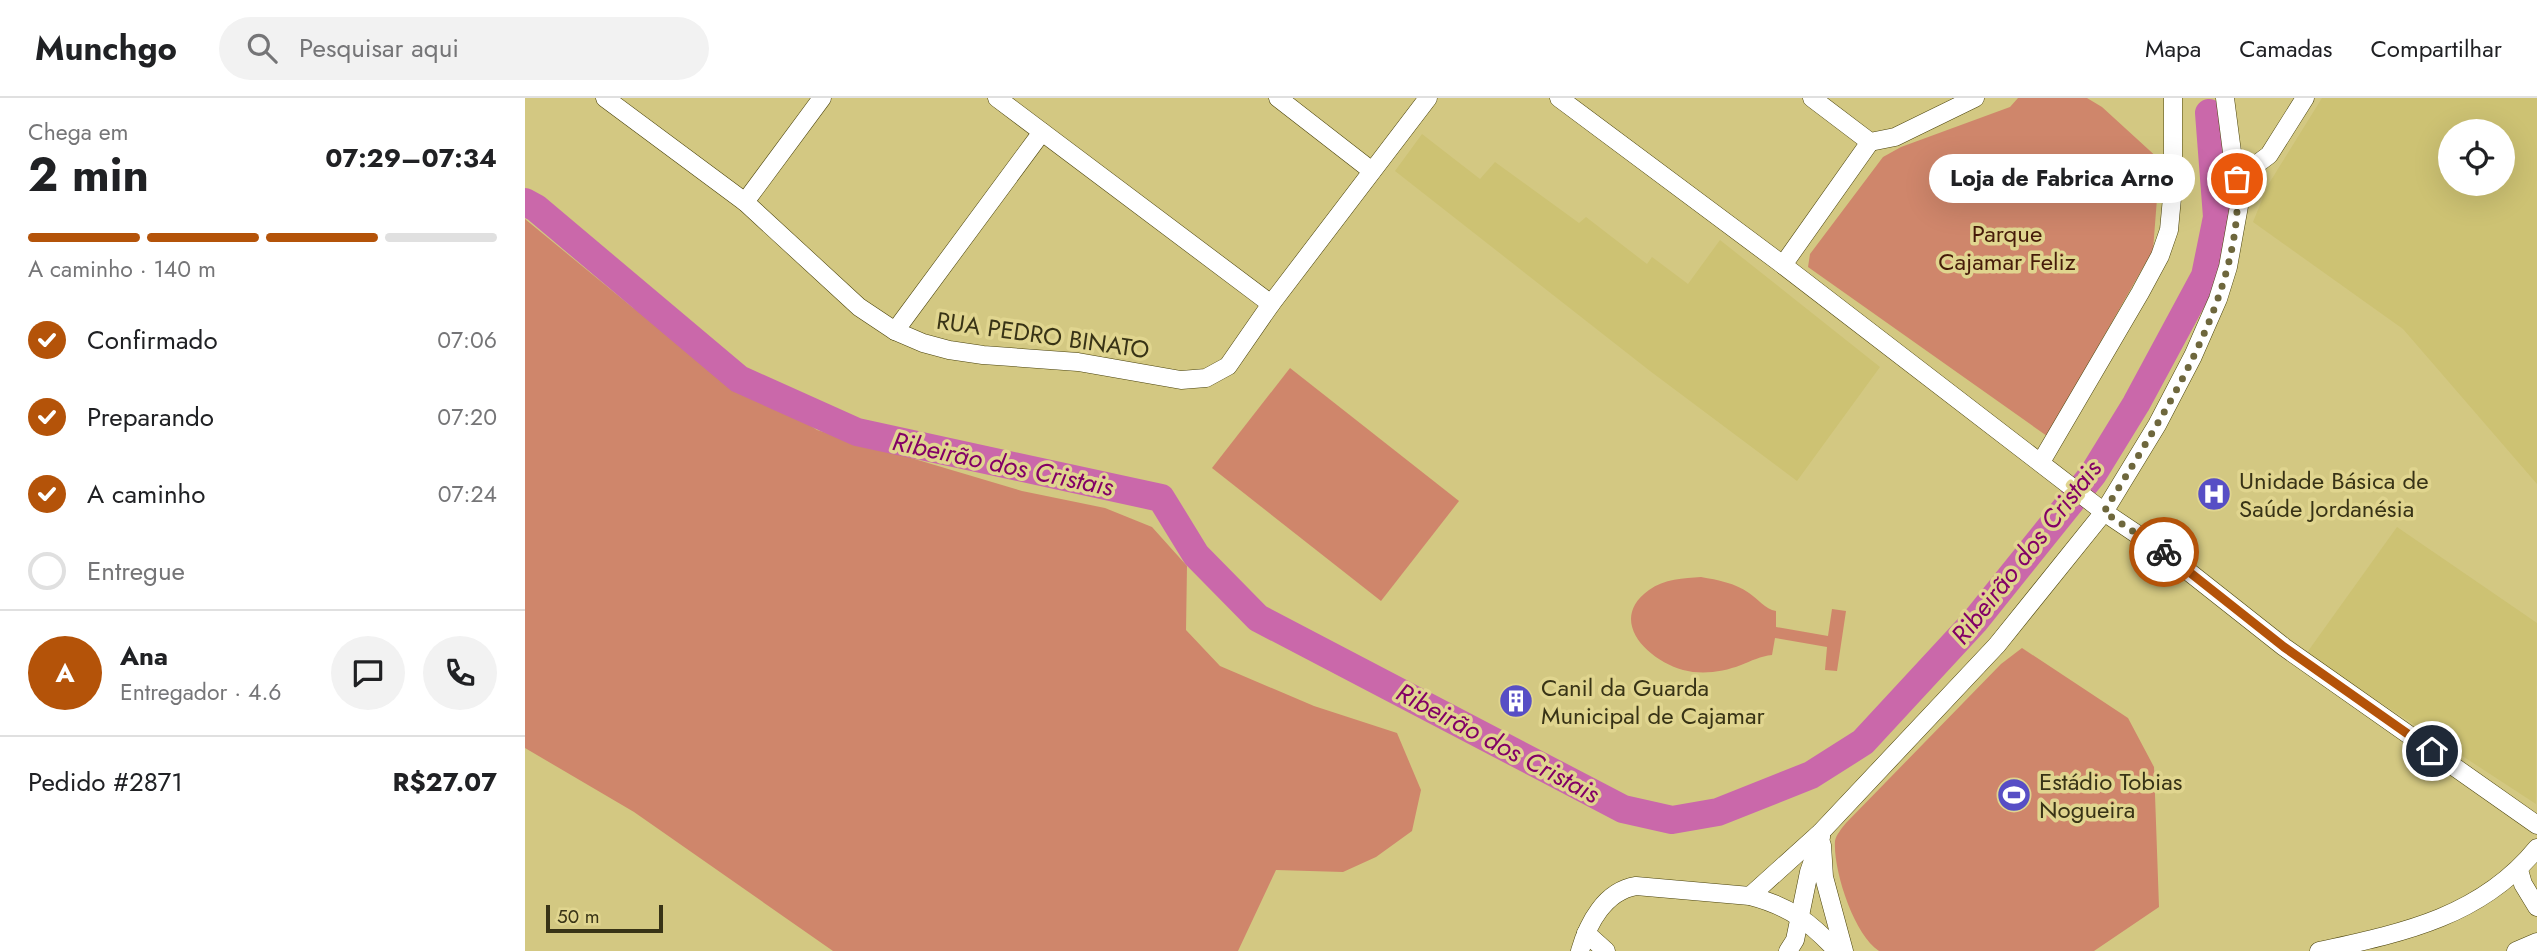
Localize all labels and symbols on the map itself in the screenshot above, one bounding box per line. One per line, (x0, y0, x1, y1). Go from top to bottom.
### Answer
pin (2207, 149, 2267, 209)
callout: Loja de Fabrica Arno (1929, 154, 2195, 204)
park label: Parque Cajamar Feliz (1938, 216, 2076, 279)
street label: RUA PEDRO BINATO (934, 303, 1152, 367)
water label: Ribeirão dos Cristais (889, 422, 1118, 506)
water label: Ribeirão dos Cristais (1942, 451, 2111, 652)
place label: Unidade Básica de Saúde Jordanésia (2239, 463, 2429, 526)
hospital icon: Unidade Básica de Saúde Jordanésia (2195, 475, 2233, 513)
courier (2129, 517, 2199, 587)
place label: Canil da Guarda Municipal de Cajamar (1541, 670, 1766, 733)
water label: Ribeirão dos Cristais (1390, 673, 1607, 813)
building icon: Canil da Guarda Municipal de Cajamar (1497, 682, 1535, 720)
pin (2402, 721, 2462, 781)
place label: Estádio Tobias Nogueira (2039, 764, 2183, 827)
sports icon: Estádio Tobias Nogueira (1995, 776, 2033, 814)
scale bar (546, 902, 663, 934)

